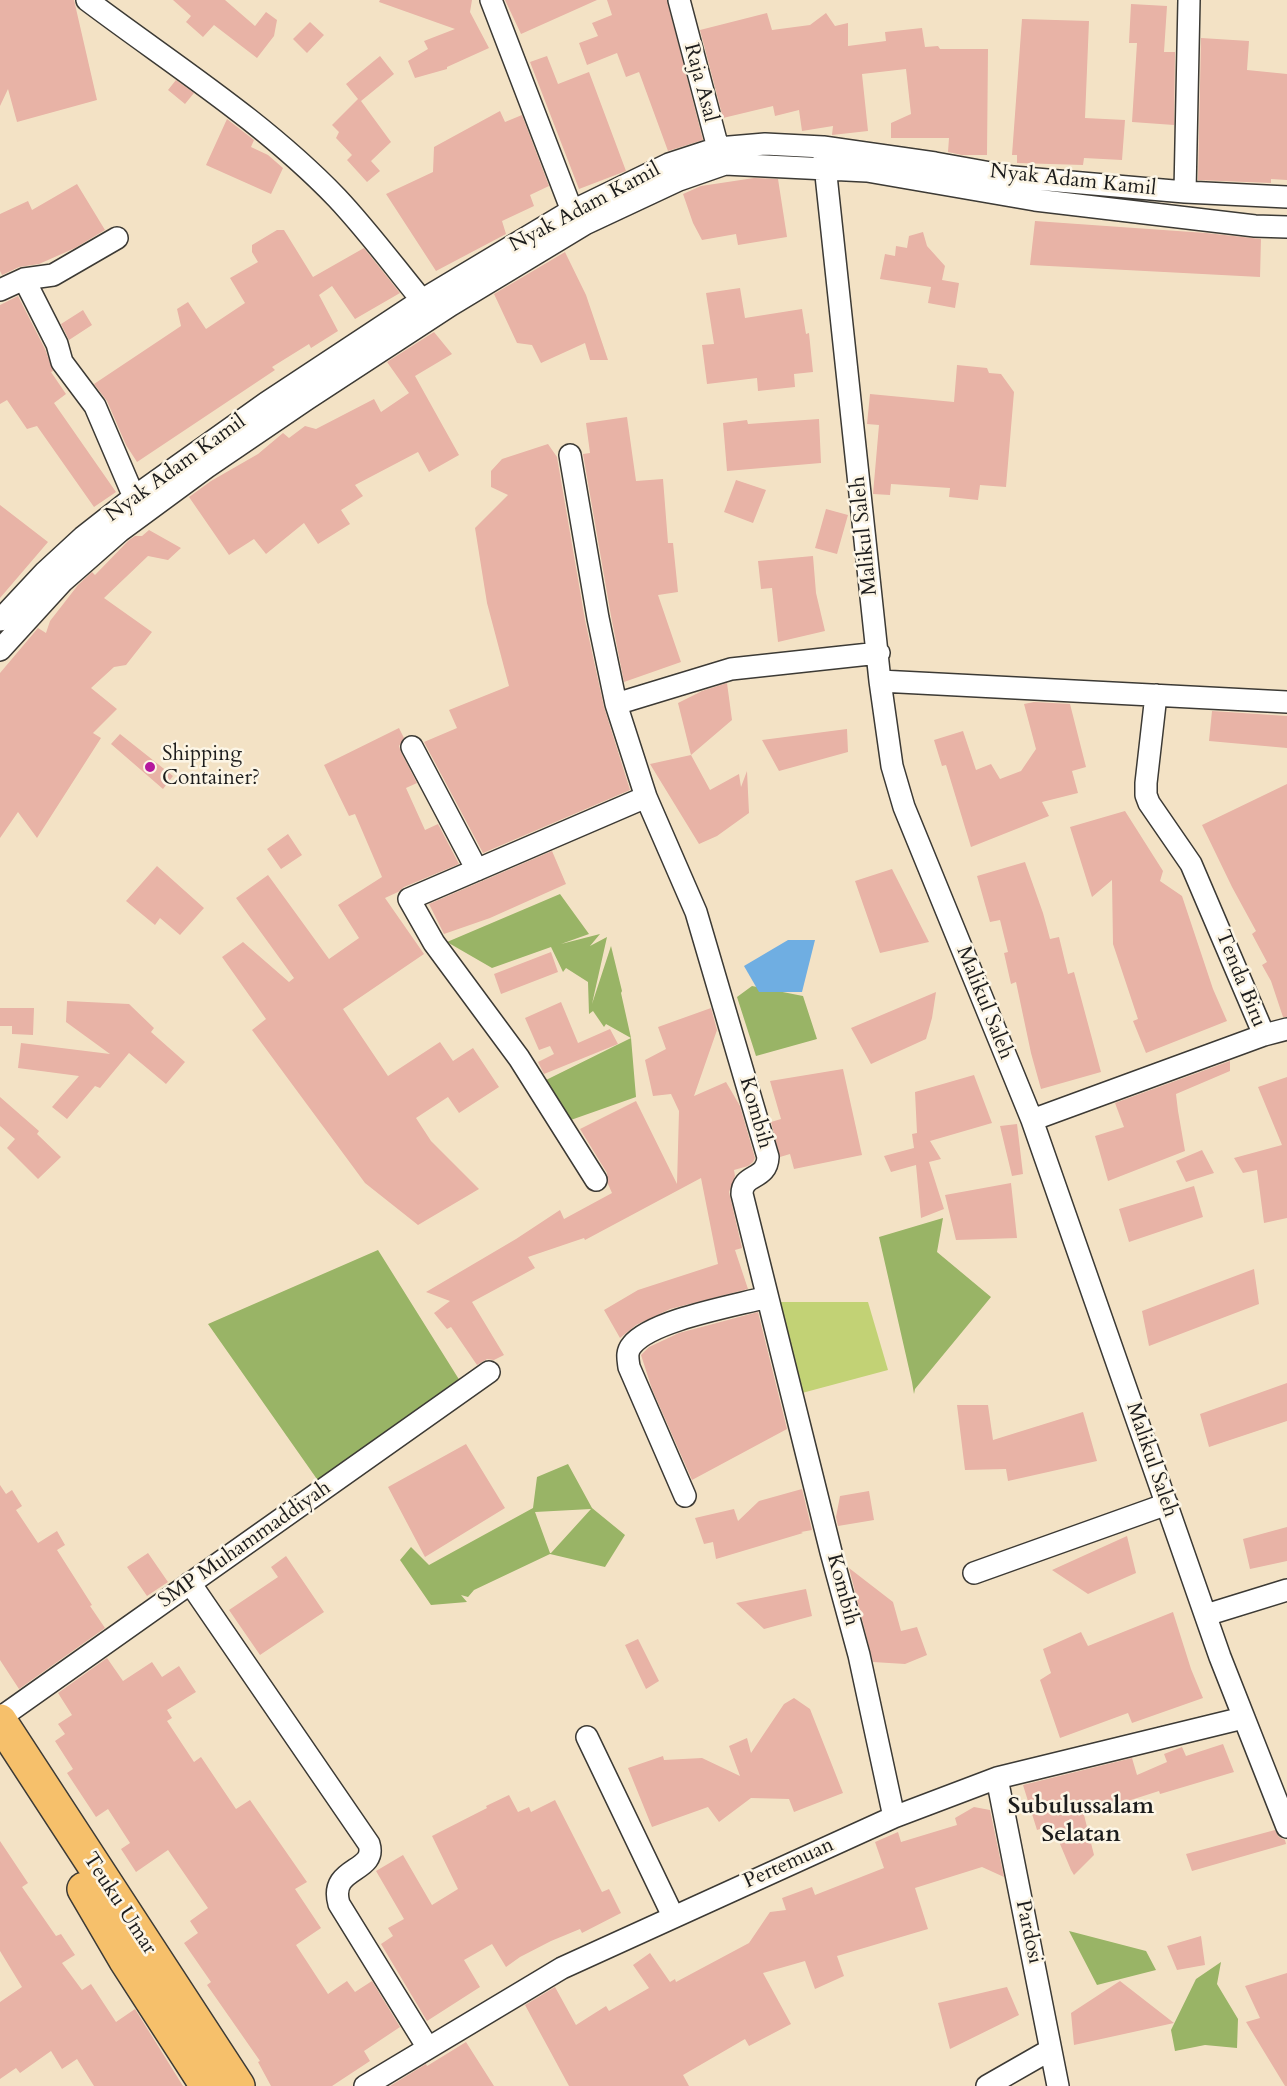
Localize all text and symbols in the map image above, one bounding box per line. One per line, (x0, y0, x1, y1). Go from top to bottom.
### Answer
street label: Raja Asal (677, 41, 723, 125)
street label: Nyak Adam Kamil (505, 158, 665, 258)
street label: Nyak Adam Kamil (989, 160, 1157, 202)
street label: Nyak Adam Kamil (101, 410, 251, 528)
street label: Malikul Saleh (846, 475, 884, 597)
place label: Shipping Container? (162, 742, 260, 792)
marker: Shipping Container? (143, 760, 157, 774)
street label: Tenda Biru (1209, 927, 1271, 1031)
street label: Malikul Saleh (950, 943, 1018, 1063)
street label: Kombih (733, 1074, 777, 1152)
street label: Malikul Saleh (1120, 1399, 1182, 1521)
street label: SMP Muhammaddiyah (154, 1476, 336, 1614)
street label: Kombih (820, 1551, 864, 1629)
district label: Subulussalam Selatan (1008, 1793, 1154, 1849)
street label: Pertemuan (740, 1833, 838, 1895)
street label: Teuku Umar (77, 1848, 161, 1960)
street label: Pardosi (1009, 1898, 1047, 1966)

